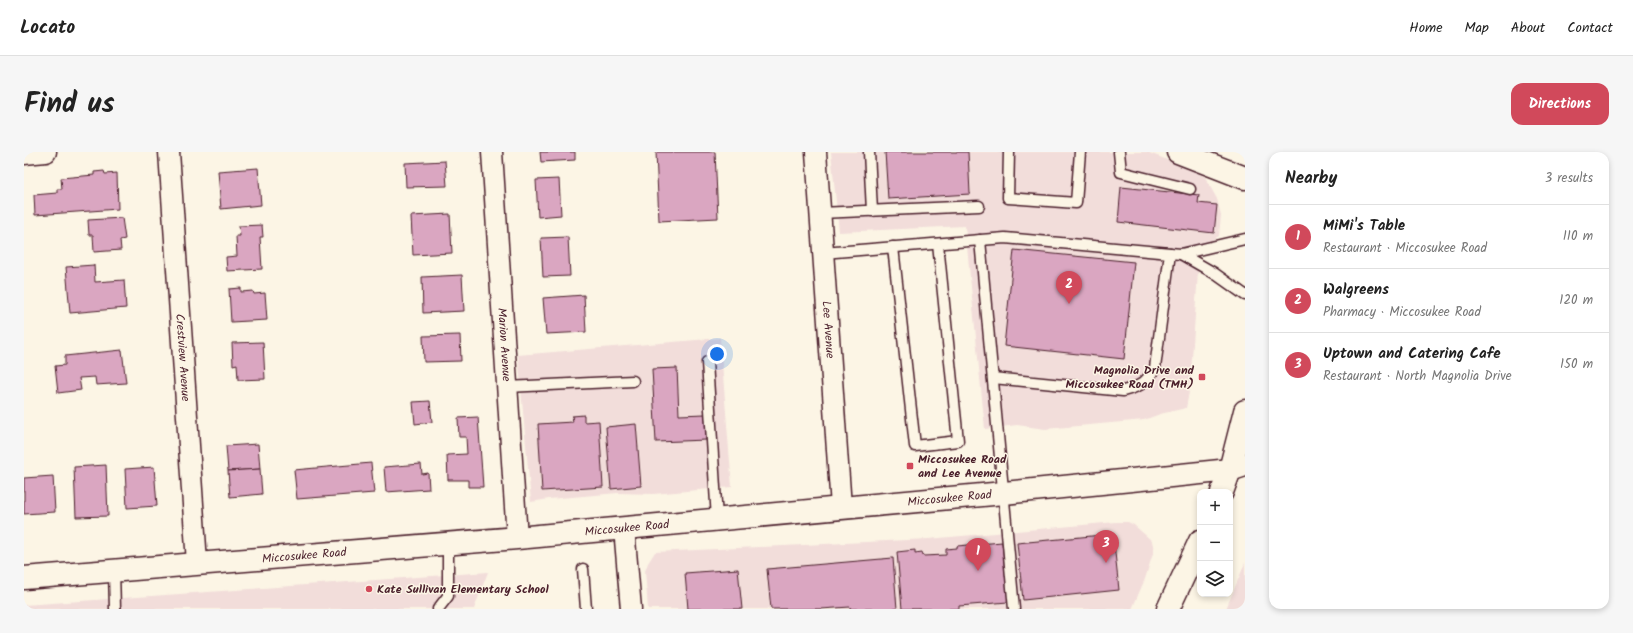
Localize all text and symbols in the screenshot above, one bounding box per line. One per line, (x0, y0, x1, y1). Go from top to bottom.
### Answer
text: Locato (20, 13, 75, 43)
text: Home (1409, 17, 1443, 39)
text: Map (1465, 17, 1489, 39)
text: About (1511, 17, 1545, 39)
text: Contact (1567, 17, 1613, 39)
text: Find us (24, 82, 115, 127)
button: Directions (1511, 83, 1609, 125)
text: Nearby (1285, 165, 1337, 192)
text: 3 results (1545, 168, 1593, 189)
text: MiMi's Table (1323, 214, 1405, 238)
text: 1 (1296, 226, 1300, 247)
text: 110 m (1563, 226, 1593, 247)
text: Restaurant · Miccosukee Road (1323, 238, 1487, 259)
pin: 2 (1056, 271, 1082, 304)
text: Walgreens (1323, 278, 1389, 302)
text: 2 (1294, 290, 1302, 311)
text: 120 m (1559, 290, 1593, 311)
street label: Lee Avenue (817, 300, 840, 360)
text: Pharmacy · Miccosukee Road (1323, 302, 1481, 323)
street label: Marion Avenue (493, 307, 516, 383)
street label: Crestview Avenue (171, 313, 196, 403)
text: Uptown and Catering Cafe (1323, 342, 1501, 366)
your location (707, 344, 727, 364)
text: 3 (1294, 354, 1302, 375)
text: 150 m (1560, 354, 1593, 375)
place label: Magnolia Drive and Miccosukee Road (TMH) (1066, 361, 1195, 394)
text: Restaurant · North Magnolia Drive (1323, 366, 1512, 387)
marker: Magnolia Drive and Miccosukee Road (TMH) (1197, 372, 1207, 382)
place label: Miccosukee Road and Lee Avenue (918, 450, 1007, 483)
marker: Miccosukee Road and Lee Avenue (905, 461, 915, 471)
street label: Miccosukee Road (906, 485, 994, 511)
map controls (1197, 489, 1233, 597)
button: + (1197, 489, 1233, 525)
street label: Miccosukee Road (584, 514, 671, 541)
button: − (1197, 525, 1233, 561)
pin: 3 (1093, 530, 1119, 563)
pin: 1 (965, 538, 991, 571)
street label: Miccosukee Road (261, 542, 348, 568)
button: layers (1197, 561, 1233, 597)
place label: Kate Sullivan Elementary School (377, 580, 550, 599)
marker: Kate Sullivan Elementary School (364, 584, 374, 594)

